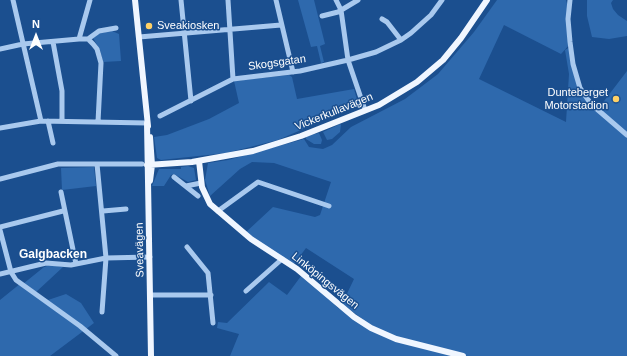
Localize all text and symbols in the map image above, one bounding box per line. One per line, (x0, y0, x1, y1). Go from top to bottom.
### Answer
north arrow (16, 16, 56, 56)
text: N (32, 18, 40, 30)
place label: Sveakiosken (157, 19, 219, 33)
marker: Sveakiosken (144, 21, 154, 31)
street label: Skogsgatan (247, 52, 307, 74)
place label: Dunteberget Motorstadion (544, 86, 608, 112)
street label: Vickerkullavägen (293, 90, 375, 134)
marker: Dunteberget Motorstadion (611, 94, 621, 104)
street label: Sveavägen (133, 222, 147, 278)
district label: Galgbacken (19, 248, 87, 262)
street label: Linköpingsvägen (289, 250, 361, 312)

